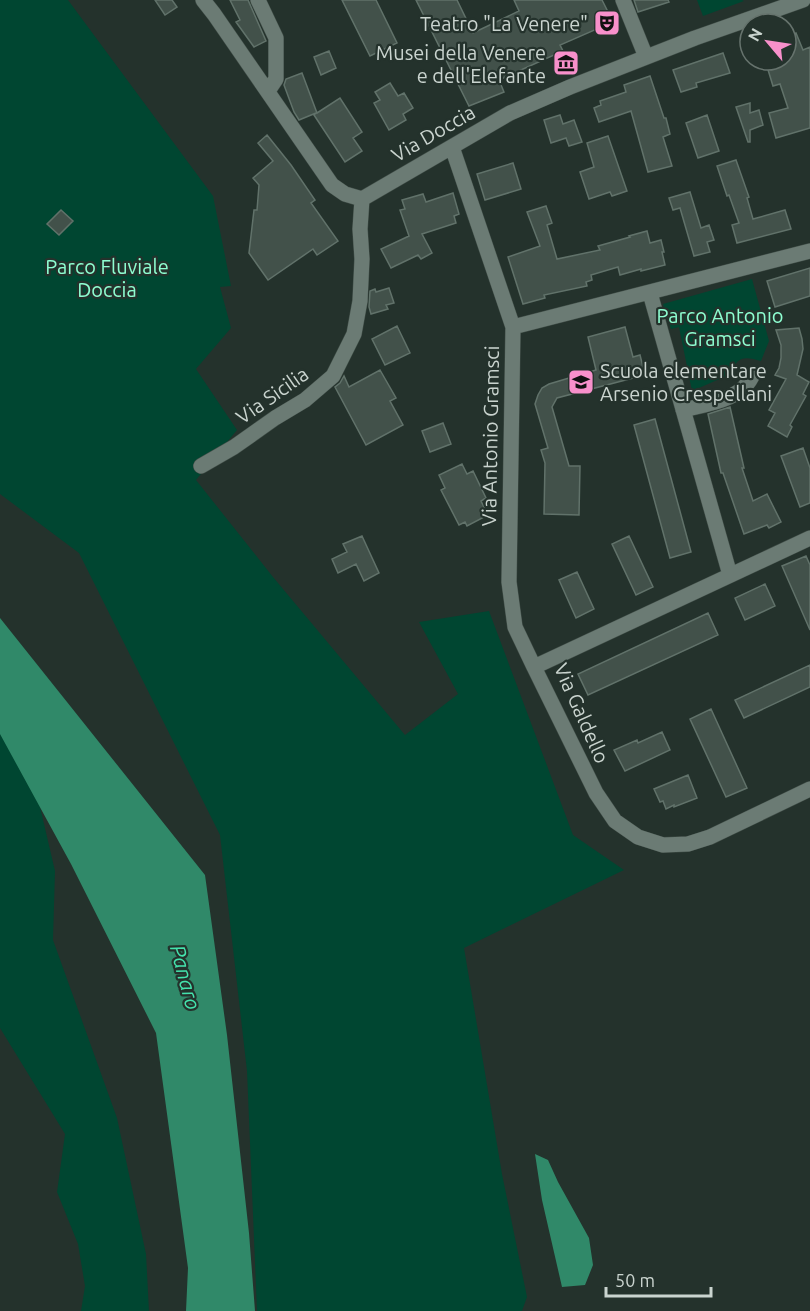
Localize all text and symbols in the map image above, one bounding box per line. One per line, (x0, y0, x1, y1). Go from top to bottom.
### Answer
theatre icon: Teatro "La Venere" (592, 8, 622, 38)
place label: Teatro "La Venere" (420, 12, 588, 35)
north arrow (738, 12, 798, 72)
text: N (744, 25, 766, 44)
place label: Musei della Venere e dell'Elefante (376, 41, 546, 87)
museum icon: Musei della Venere e dell'Elefante (551, 48, 581, 78)
street label: Via Doccia (387, 100, 479, 166)
park label: Parco Fluviale Doccia (45, 255, 169, 301)
park label: Parco Antonio Gramsci (656, 304, 784, 350)
street label: Via Antonio Gramsci (477, 345, 503, 527)
place label: Scuola elementare Arsenio Crespellani (600, 359, 772, 405)
street label: Via Sicilia (231, 362, 313, 428)
school or university icon: Scuola elementare Arsenio Crespellani (566, 367, 596, 397)
street label: Via Galdello (550, 660, 614, 766)
water label: Panaro (166, 942, 206, 1012)
scale bar (606, 1260, 711, 1298)
text: 50 m (615, 1270, 655, 1290)

